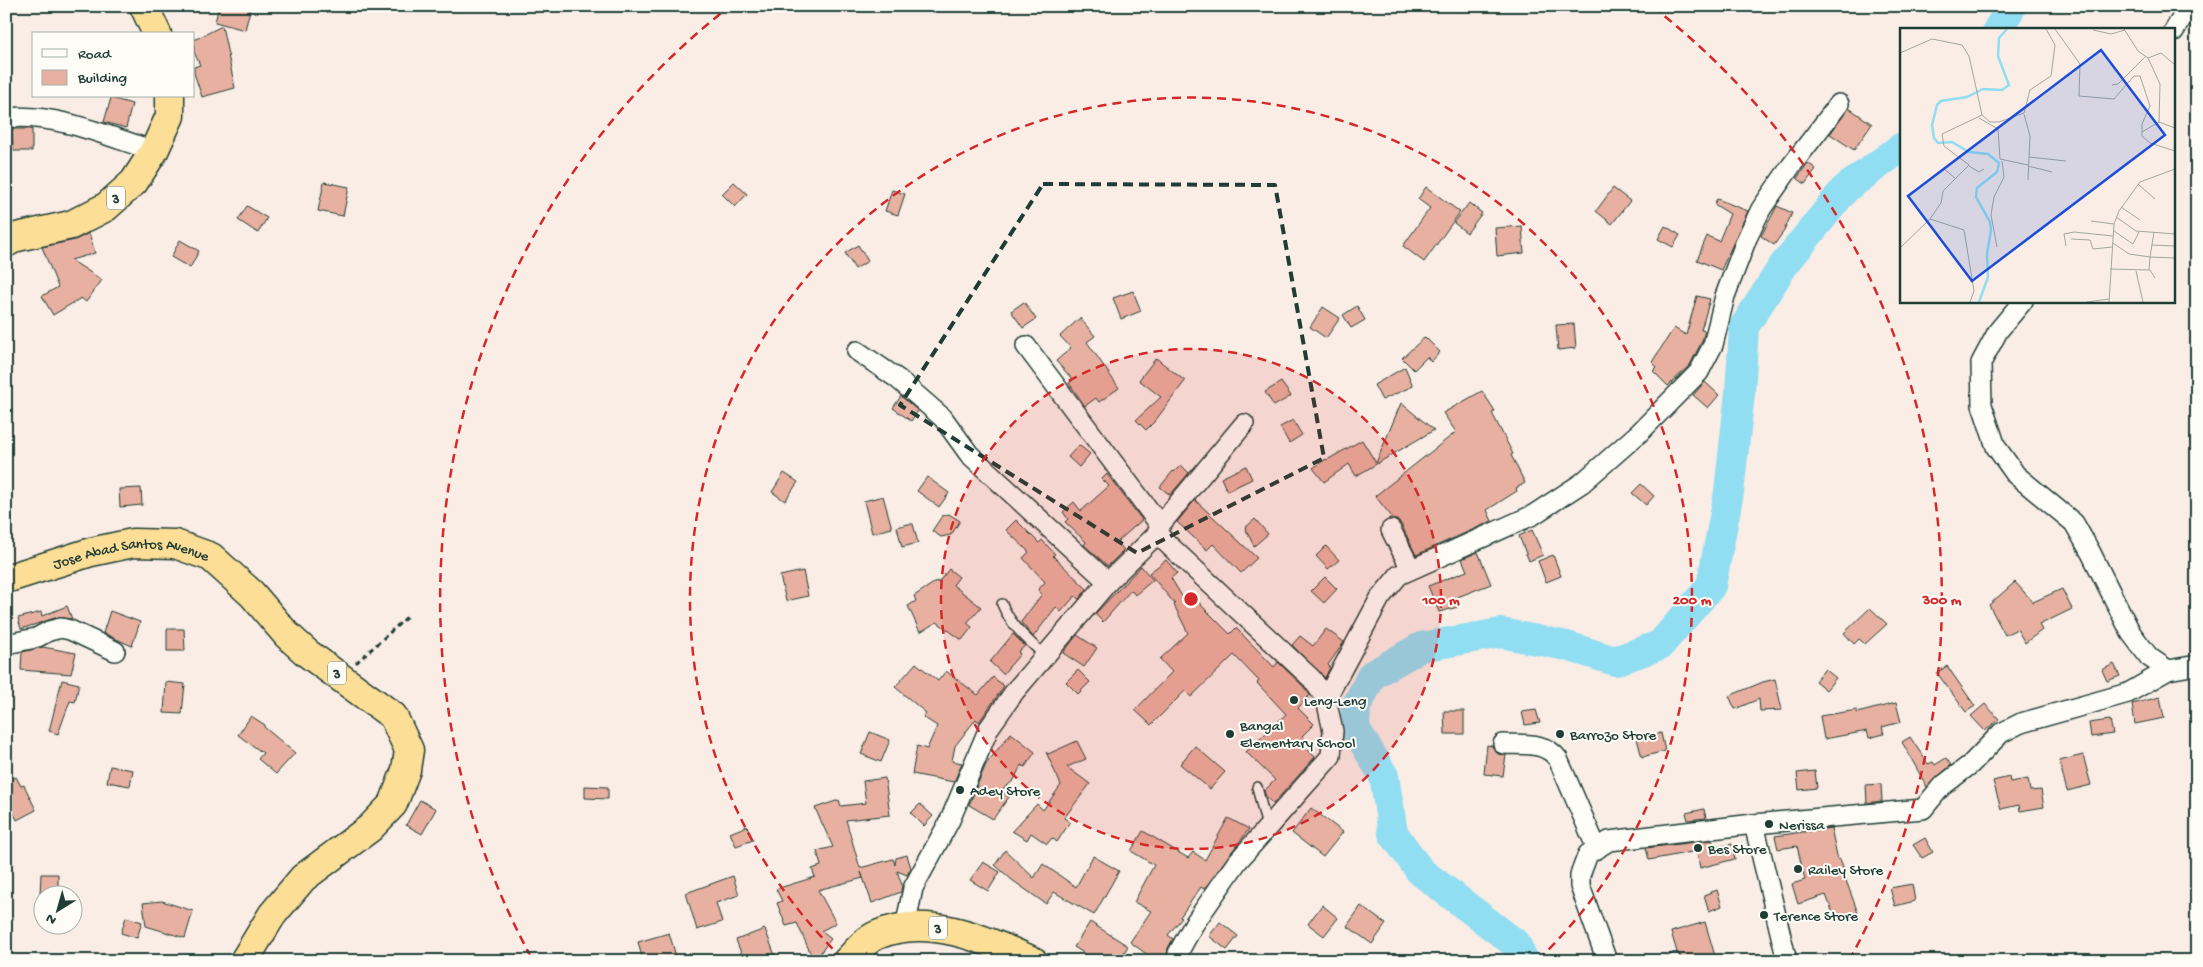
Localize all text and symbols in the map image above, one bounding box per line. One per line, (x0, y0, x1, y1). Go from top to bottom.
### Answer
inset map (1900, 28, 2176, 302)
legend (32, 32, 195, 98)
text: Road (78, 46, 112, 64)
text: Building (77, 70, 127, 88)
road number: 3 (107, 187, 125, 210)
street label: Jose Abad Santos Avenue (51, 535, 212, 574)
centre of rings (1182, 590, 1200, 608)
text: 100 m (1421, 592, 1460, 610)
text: 200 m (1673, 592, 1712, 610)
text: 300 m (1921, 592, 1962, 610)
road number: 3 (328, 661, 346, 684)
place label: Leng-Leng (1304, 693, 1367, 711)
marker: Leng-Leng (1288, 694, 1300, 706)
place label: Bangal Elementary School (1239, 718, 1356, 753)
place label: Barrozo Store (1569, 727, 1657, 745)
marker: Bangal Elementary School (1224, 728, 1236, 740)
marker: Barrozo Store (1554, 728, 1566, 740)
place label: Adey Store (970, 783, 1040, 801)
marker: Adey Store (954, 784, 966, 796)
place label: Nerissa (1779, 817, 1825, 835)
marker: Nerissa (1763, 818, 1775, 830)
place label: Bes Store (1707, 841, 1767, 859)
marker: Bes Store (1692, 842, 1704, 854)
place label: Railey Store (1808, 862, 1884, 880)
marker: Railey Store (1792, 863, 1804, 875)
north arrow (32, 884, 82, 934)
place label: Terence Store (1773, 908, 1858, 926)
text: N (43, 909, 60, 928)
marker: Terence Store (1758, 909, 1770, 921)
road number: 3 (929, 916, 947, 940)

